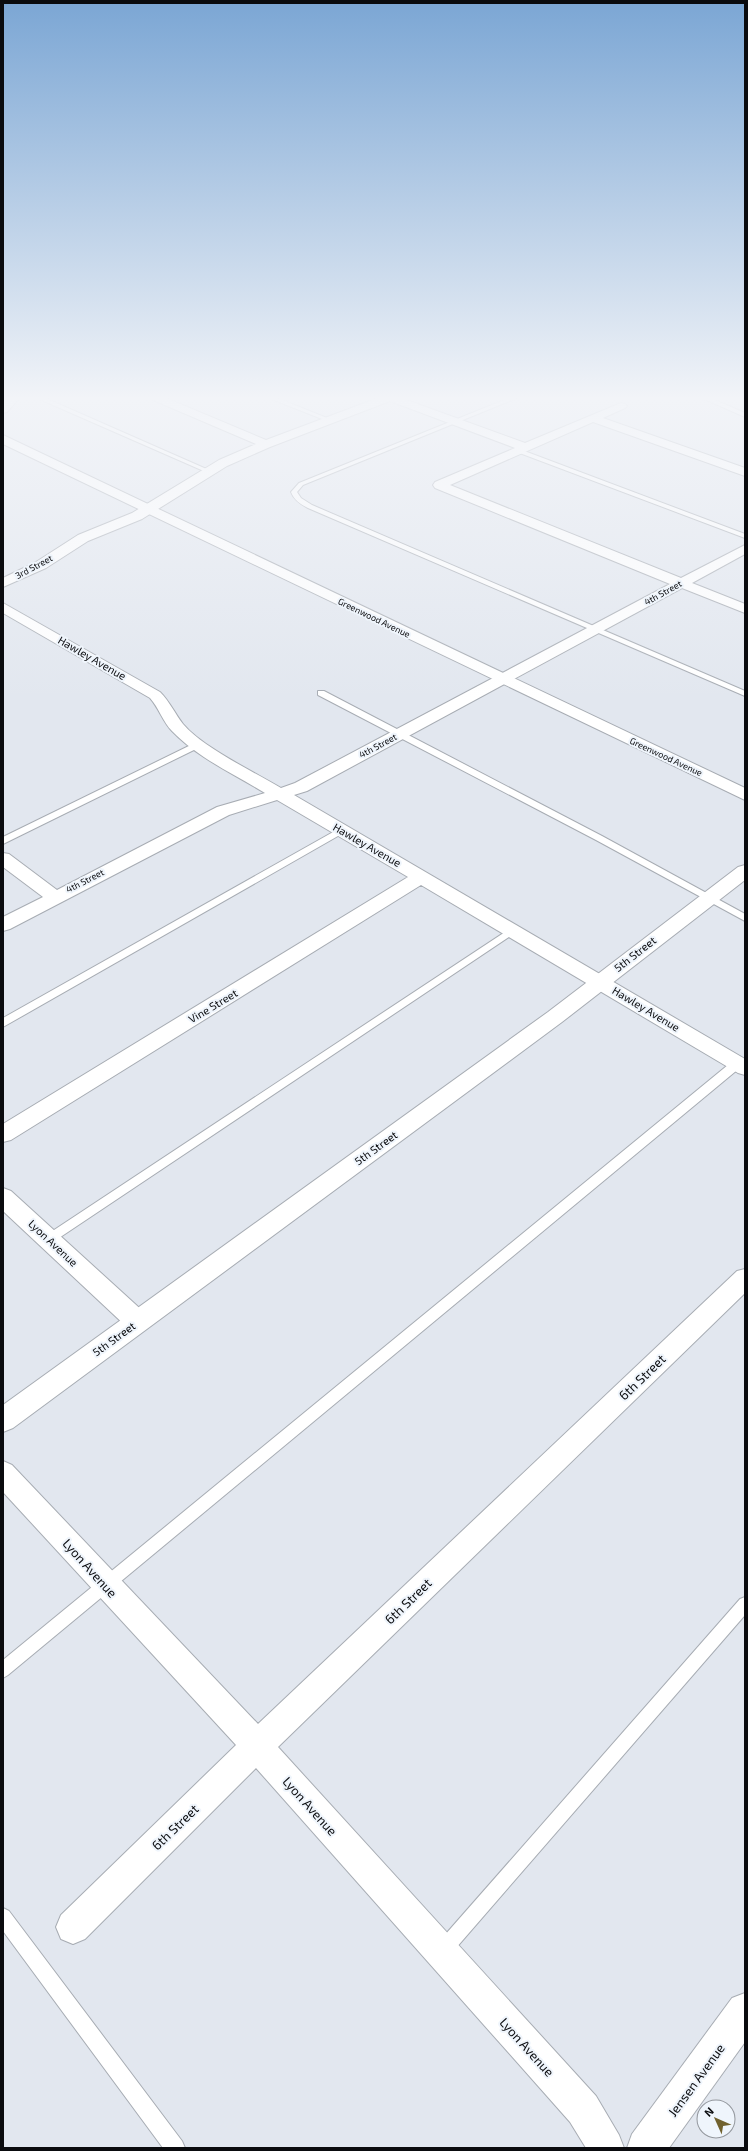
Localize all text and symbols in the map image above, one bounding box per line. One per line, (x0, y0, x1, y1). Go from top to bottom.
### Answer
street label: 3rd Street (13, 552, 55, 581)
street label: 4th Street (642, 577, 684, 607)
street label: Greenwood Avenue (336, 595, 412, 640)
street label: Hawley Avenue (56, 633, 129, 682)
street label: 4th Street (357, 731, 399, 760)
street label: Greenwood Avenue (628, 735, 704, 778)
street label: Hawley Avenue (331, 820, 404, 869)
street label: 4th Street (64, 866, 106, 895)
street label: 5th Street (611, 933, 658, 974)
street label: Hawley Avenue (610, 983, 682, 1034)
street label: Vine Street (186, 986, 240, 1025)
street label: 5th Street (352, 1128, 400, 1167)
street label: Lyon Avenue (26, 1217, 81, 1269)
street label: 5th Street (90, 1319, 138, 1358)
street label: 6th Street (615, 1351, 669, 1403)
street label: Lyon Avenue (59, 1535, 121, 1601)
street label: 6th Street (381, 1575, 435, 1627)
street label: Lyon Avenue (279, 1773, 341, 1839)
street label: 6th Street (148, 1801, 202, 1853)
street label: Lyon Avenue (496, 2014, 558, 2080)
street label: Jensen Avenue (664, 2040, 728, 2120)
north arrow (696, 2099, 736, 2139)
text: N (701, 2104, 716, 2119)

